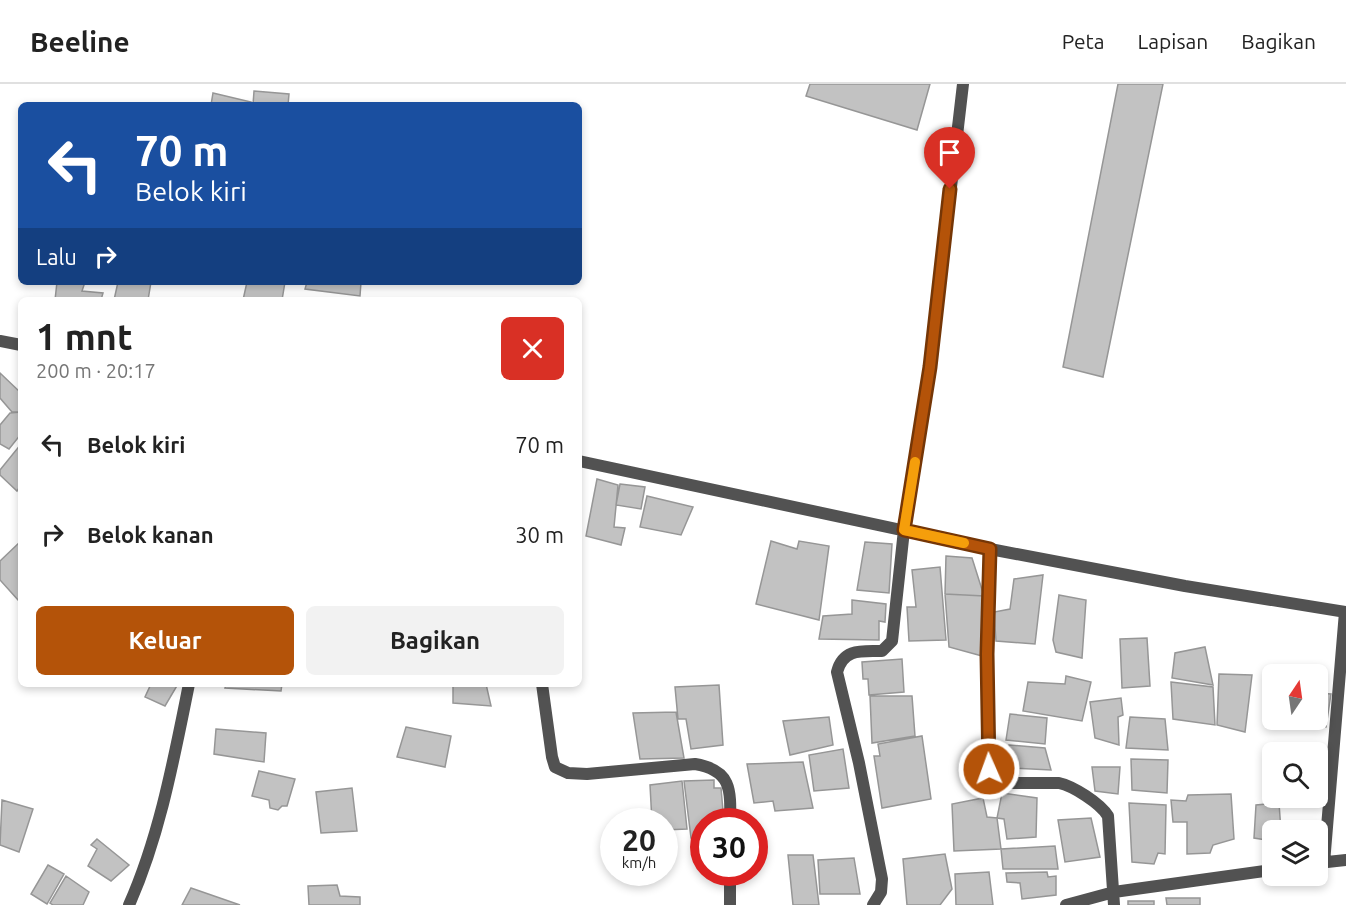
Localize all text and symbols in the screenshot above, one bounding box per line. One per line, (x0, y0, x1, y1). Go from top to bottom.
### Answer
text: Beeline (30, 26, 130, 57)
text: Peta (1062, 29, 1105, 53)
text: Lapisan (1138, 29, 1208, 53)
text: Bagikan (1241, 29, 1316, 53)
icon: left (36, 126, 114, 204)
text: 70 m (135, 127, 229, 174)
pin (924, 127, 975, 189)
icon: arrive (933, 136, 966, 169)
text: Belok kiri (135, 176, 247, 206)
icon: right (89, 240, 122, 273)
text: Lalu (36, 244, 77, 269)
text: 1 mnt (36, 316, 132, 357)
button: close (501, 317, 564, 380)
text: 200 m · 20:17 (36, 359, 156, 382)
icon: left (36, 428, 69, 461)
text: Belok kiri (87, 432, 185, 457)
text: 70 m (515, 432, 564, 457)
icon: right (36, 518, 69, 551)
text: Belok kanan (87, 522, 214, 547)
text: 30 m (515, 522, 564, 547)
button: Keluar (36, 606, 294, 675)
button: Bagikan (306, 606, 564, 675)
north arrow (1262, 664, 1328, 730)
map controls (1262, 664, 1328, 886)
position arrow (957, 737, 1021, 801)
button: search (1262, 742, 1328, 808)
speed limit sign: 30 (690, 808, 768, 886)
button: layers (1262, 820, 1328, 886)
text: 20 (622, 823, 656, 857)
text: km/h (622, 854, 656, 871)

